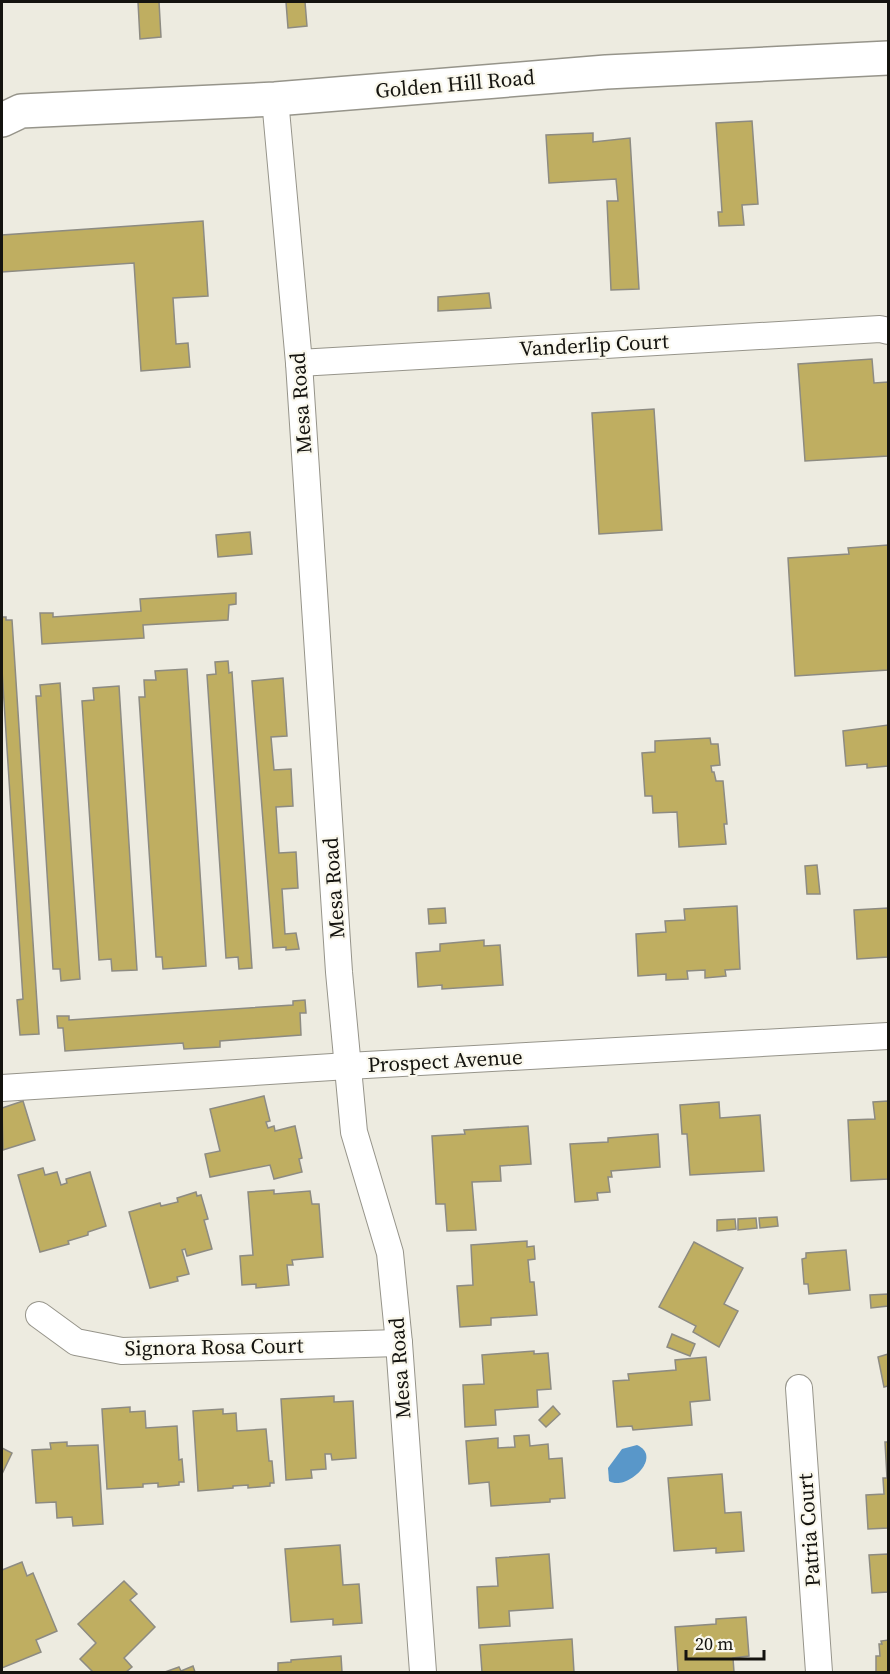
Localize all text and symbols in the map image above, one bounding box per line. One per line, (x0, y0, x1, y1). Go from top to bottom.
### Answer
street label: Golden Hill Road (374, 62, 536, 105)
street label: Vanderlip Court (519, 326, 670, 363)
street label: Mesa Road (282, 351, 319, 455)
street label: Mesa Road (315, 836, 352, 940)
street label: Prospect Avenue (367, 1042, 523, 1079)
street label: Mesa Road (381, 1316, 418, 1420)
street label: Signora Rosa Court (124, 1330, 304, 1363)
street label: Patria Court (790, 1472, 827, 1588)
scale bar (686, 1623, 764, 1661)
text: 20 m (695, 1631, 733, 1656)

